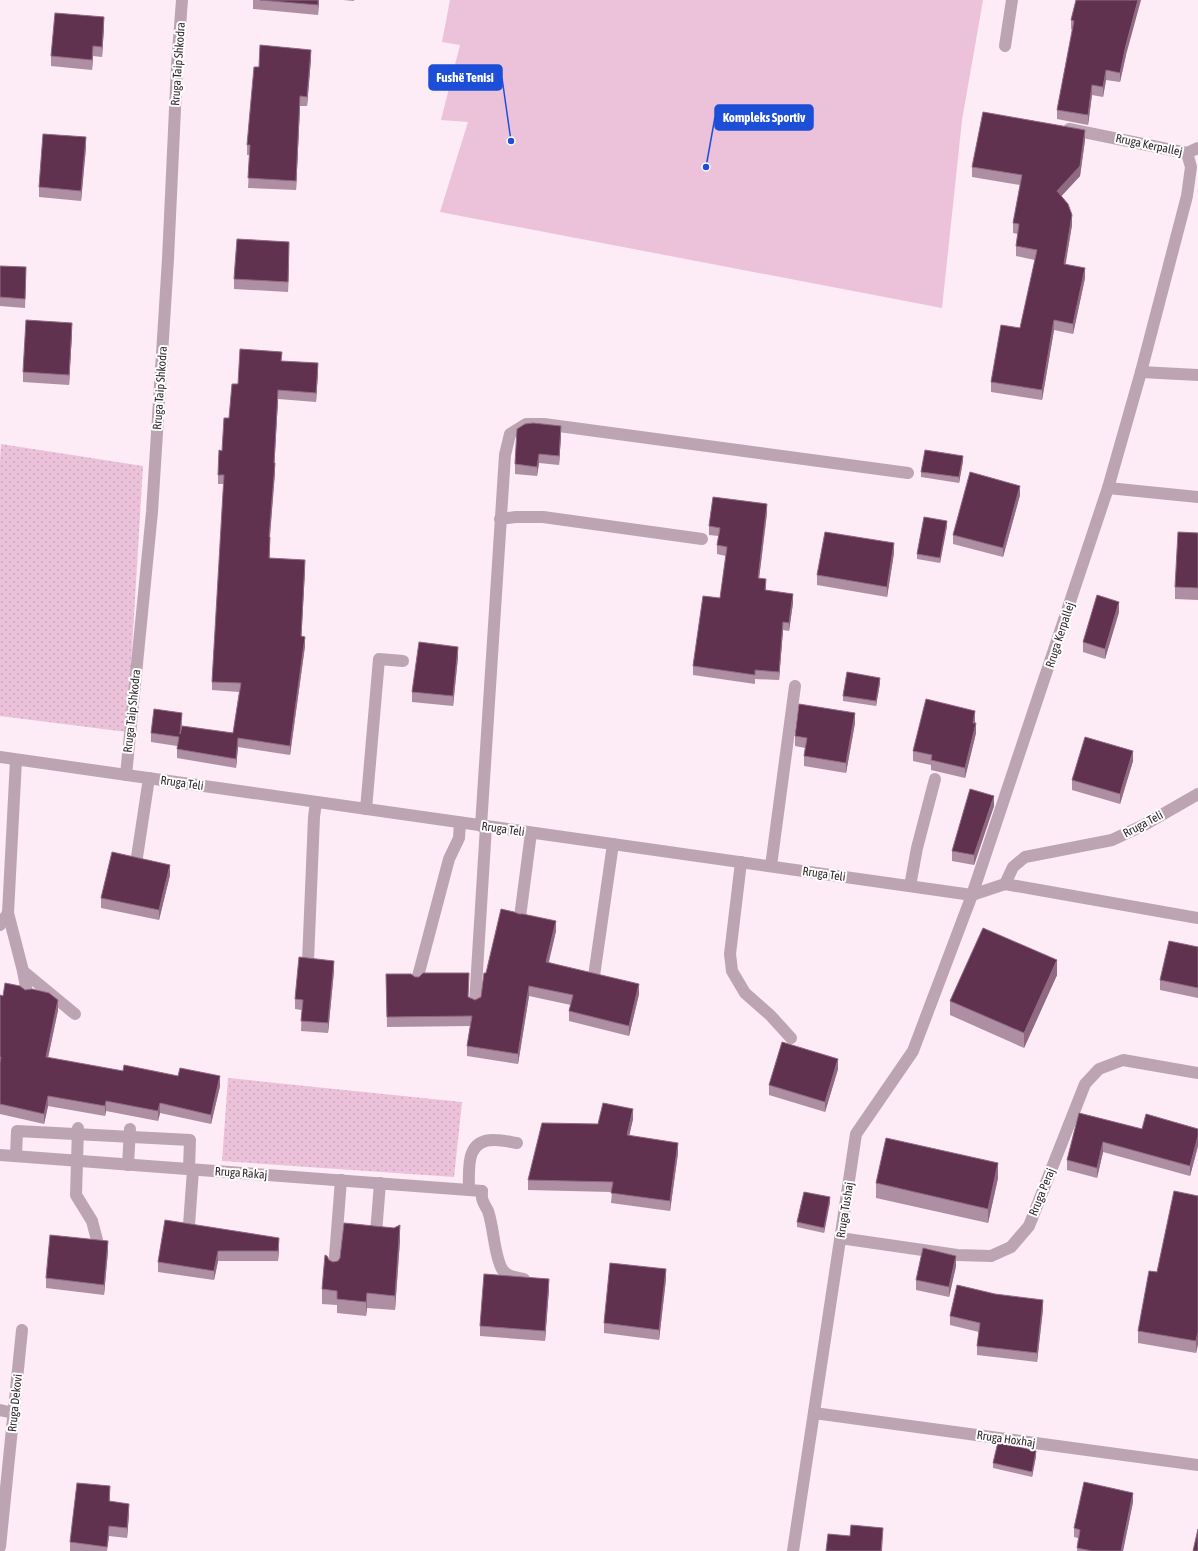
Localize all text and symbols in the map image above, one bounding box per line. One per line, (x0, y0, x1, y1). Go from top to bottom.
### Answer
street label: Rruga Taip Shkodra (168, 22, 188, 106)
callout: Fushë Tenisi (429, 65, 502, 90)
text: Fushë Tenisi (436, 70, 494, 85)
callout: Kompleks Sportiv (715, 105, 813, 130)
text: Kompleks Sportiv (723, 110, 806, 125)
street label: Rruga Kerpallej (1114, 131, 1184, 159)
street label: Rruga Taip Shkodra (150, 346, 170, 430)
street label: Rruga Kerpallej (1043, 601, 1077, 669)
street label: Rruga Taip Shkodra (121, 669, 143, 753)
street label: Rruga Teli (160, 773, 204, 793)
street label: Rruga Teli (1121, 808, 1165, 840)
street label: Rruga Teli (481, 819, 525, 839)
street label: Rruga Teli (802, 864, 846, 884)
street label: Rruga Rakaj (214, 1164, 268, 1182)
street label: Rruga Peraj (1026, 1166, 1058, 1218)
street label: Rruga Tushaj (834, 1181, 856, 1239)
street label: Rruga Dekovi (5, 1373, 25, 1433)
street label: Rruga Hoxhaj (976, 1428, 1036, 1450)

